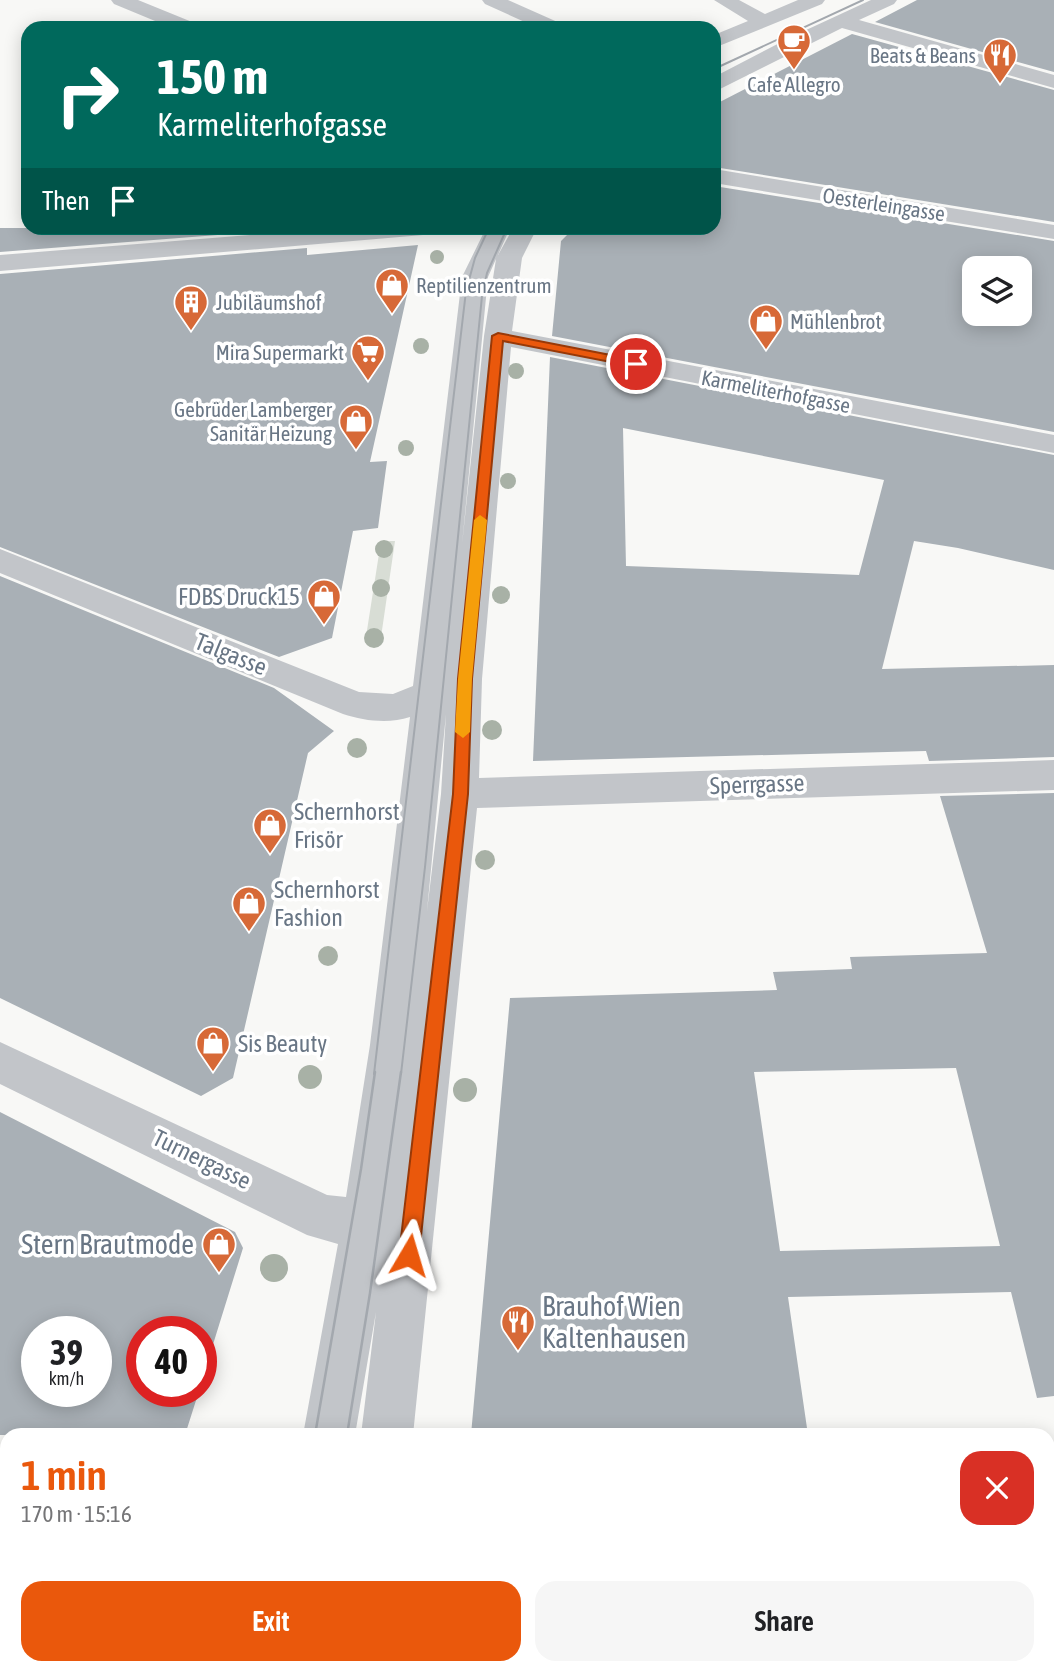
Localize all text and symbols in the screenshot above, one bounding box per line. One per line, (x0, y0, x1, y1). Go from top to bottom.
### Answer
cafe icon: Cafe Allegro (775, 22, 813, 71)
restaurant icon: Beats & Beans (981, 36, 1019, 85)
place label: Beats & Beans (870, 43, 976, 67)
text: 150 m (157, 48, 268, 104)
icon: right (42, 49, 133, 140)
place label: Cafe Allegro (747, 72, 841, 96)
text: Karmeliterhofgasse (157, 106, 387, 143)
icon: arrive (104, 182, 142, 220)
street label: Oesterleingasse (821, 182, 947, 226)
text: Then (42, 186, 90, 216)
map controls (962, 256, 1032, 326)
button: layers (962, 256, 1032, 326)
shop icon: Reptilienzentrum (373, 266, 411, 315)
place label: Reptilienzentrum (416, 273, 552, 297)
building icon: Jubiläumshof (172, 283, 210, 332)
place label: Jubiläumshof (216, 290, 322, 314)
shop icon: Mühlenbrot (747, 302, 785, 351)
place label: Mühlenbrot (790, 309, 882, 333)
supermarket icon: Mira Supermarkt (349, 333, 387, 382)
pin (606, 334, 666, 394)
place label: Mira Supermarkt (216, 340, 344, 364)
icon: arrive (617, 345, 655, 383)
street label: Karmeliterhofgasse (700, 365, 852, 417)
place label: Gebrüder Lamberger Sanitär Heizung (174, 397, 333, 445)
shop icon: Gebrüder Lamberger Sanitär Heizung (337, 402, 375, 451)
shop icon: FDBS Druck15 (305, 577, 343, 626)
place label: FDBS Druck15 (178, 583, 300, 610)
street label: Talgasse (191, 627, 271, 681)
street label: Sperrgasse (709, 769, 805, 799)
place label: Schernhorst Frisör (294, 798, 400, 853)
shop icon: Schernhorst Frisör (251, 806, 289, 855)
place label: Schernhorst Fashion (274, 876, 380, 931)
shop icon: Schernhorst Fashion (230, 884, 268, 933)
shop icon: Sis Beauty (194, 1024, 232, 1073)
place label: Sis Beauty (238, 1030, 327, 1057)
street label: Turnergasse (149, 1124, 255, 1194)
position arrow (372, 1218, 446, 1292)
shop icon: Stern Brautmode (200, 1225, 238, 1274)
place label: Stern Brautmode (21, 1228, 194, 1260)
place label: Brauhof Wien Kaltenhausen (542, 1290, 686, 1354)
restaurant icon: Brauhof Wien Kaltenhausen (499, 1303, 537, 1352)
speed limit sign: 40 (126, 1316, 217, 1407)
text: 39 (50, 1332, 83, 1372)
text: km/h (49, 1368, 84, 1389)
text: 1 min (21, 1451, 107, 1499)
button: close (960, 1451, 1034, 1525)
text: 170 m · 15:16 (21, 1501, 132, 1527)
button: Exit (21, 1581, 521, 1661)
button: Share (535, 1581, 1034, 1661)

